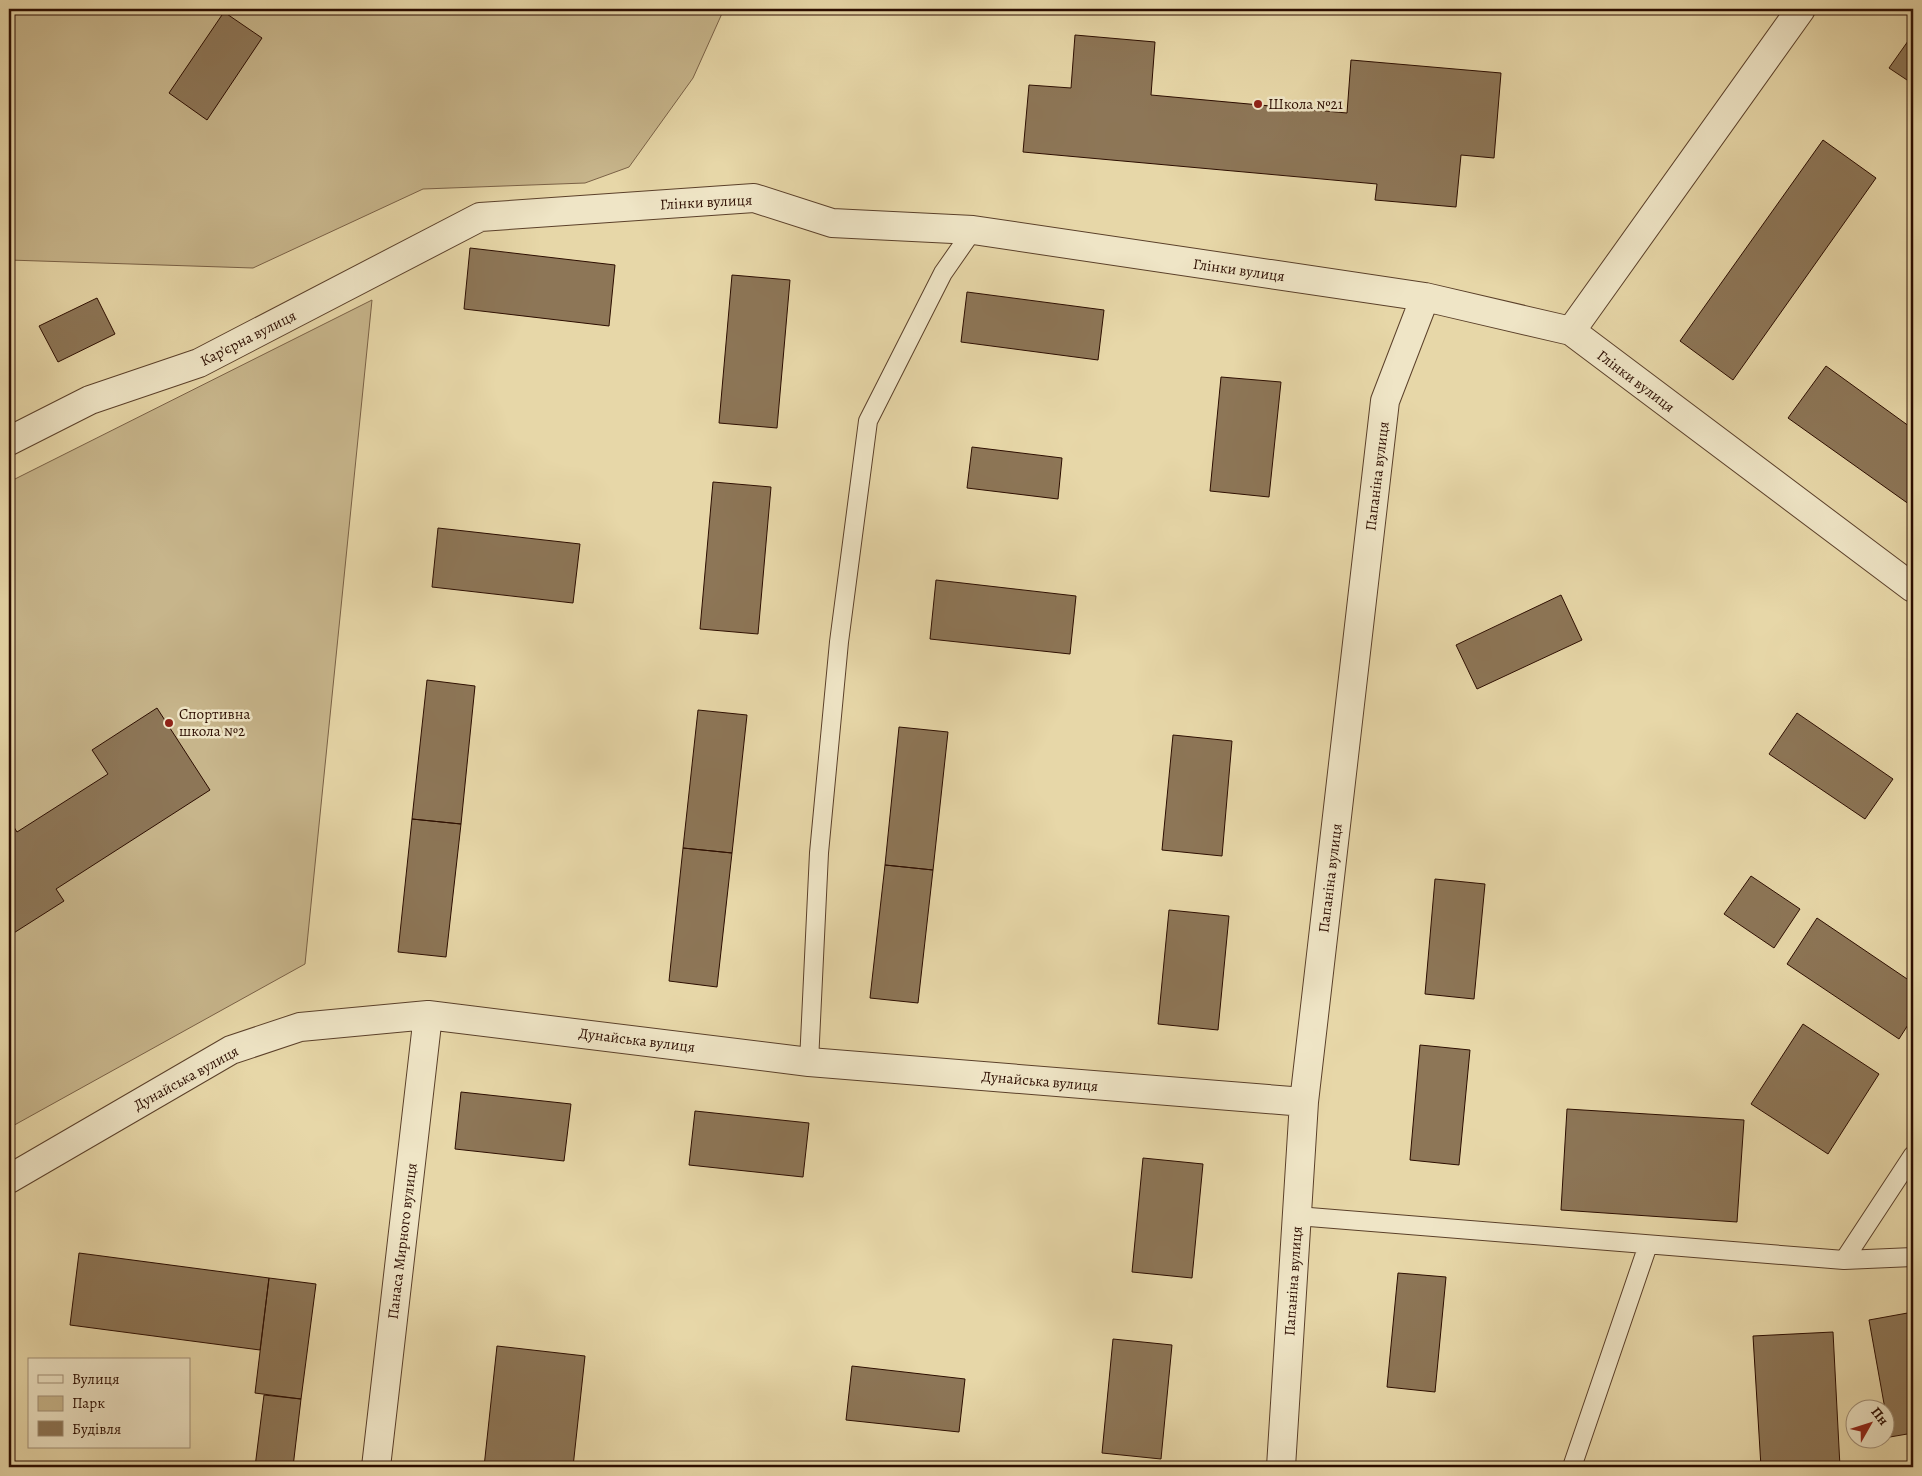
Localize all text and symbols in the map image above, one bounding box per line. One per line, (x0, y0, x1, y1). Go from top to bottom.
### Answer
place label: Школа №21 (1268, 94, 1343, 114)
marker: Школа №21 (1252, 98, 1264, 110)
street label: Глінки вулиця (659, 190, 753, 214)
street label: Глінки вулиця (1192, 254, 1286, 286)
street label: Кар’єрна вулиця (197, 305, 299, 371)
street label: Глінки вулиця (1593, 345, 1679, 417)
street label: Папаніна вулиця (1360, 420, 1394, 532)
place label: Спортивна школа №2 (179, 704, 250, 741)
marker: Спортивна школа №2 (163, 717, 175, 729)
street label: Папаніна вулиця (1313, 822, 1347, 934)
street label: Дунайська вулиця (578, 1023, 696, 1057)
street label: Дунайська вулиця (130, 1041, 242, 1115)
street label: Дунайська вулиця (981, 1066, 1099, 1096)
street label: Панаса Мирного вулиця (382, 1162, 422, 1320)
street label: Папаніна вулиця (1279, 1225, 1307, 1337)
legend (28, 1358, 190, 1448)
text: Вулиця (72, 1369, 119, 1389)
text: Парк (72, 1393, 105, 1413)
north arrow (1844, 1398, 1894, 1448)
text: Пн (1867, 1403, 1893, 1429)
text: Будівля (72, 1419, 121, 1439)

